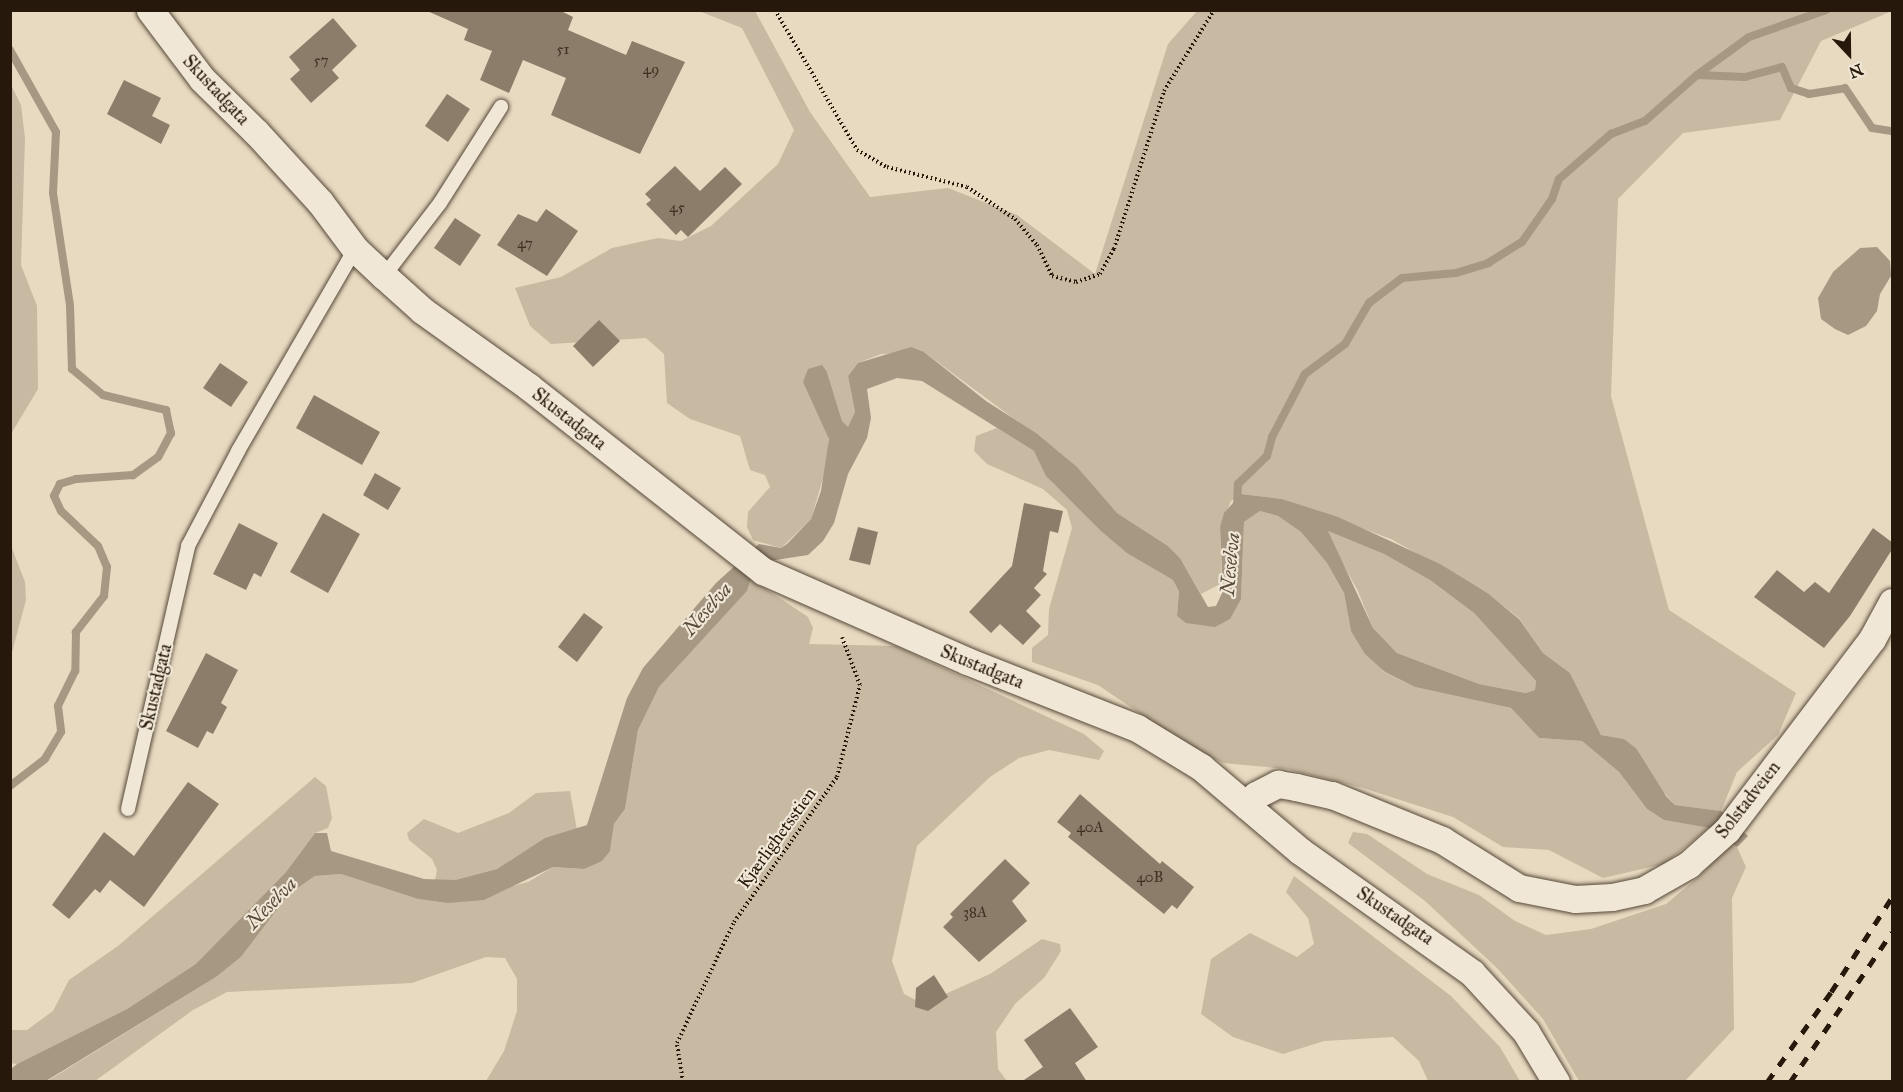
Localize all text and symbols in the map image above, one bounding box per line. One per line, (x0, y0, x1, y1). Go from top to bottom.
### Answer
north arrow (1819, 24, 1879, 84)
house number: 51 (557, 41, 569, 59)
street label: Skustadgata (178, 51, 254, 129)
house number: 57 (314, 52, 328, 70)
text: N (1846, 60, 1866, 83)
house number: 49 (643, 61, 659, 79)
house number: 45 (669, 199, 685, 217)
house number: 47 (517, 235, 533, 253)
street label: Skustadgata (528, 383, 610, 455)
water label: Neselva (1215, 532, 1245, 596)
water label: Neselva (677, 577, 737, 641)
street label: Skustadgata (937, 641, 1027, 693)
street label: Skustadgata (136, 642, 176, 732)
street label: Solstadveien (1711, 757, 1785, 843)
street label: Kjærlighetsstien (733, 783, 821, 893)
house number: 40A (1076, 819, 1104, 837)
house number: 40B (1136, 869, 1164, 887)
water label: Neselva (241, 872, 301, 934)
street label: Skustadgata (1353, 882, 1437, 950)
house number: 38A (963, 904, 987, 922)

